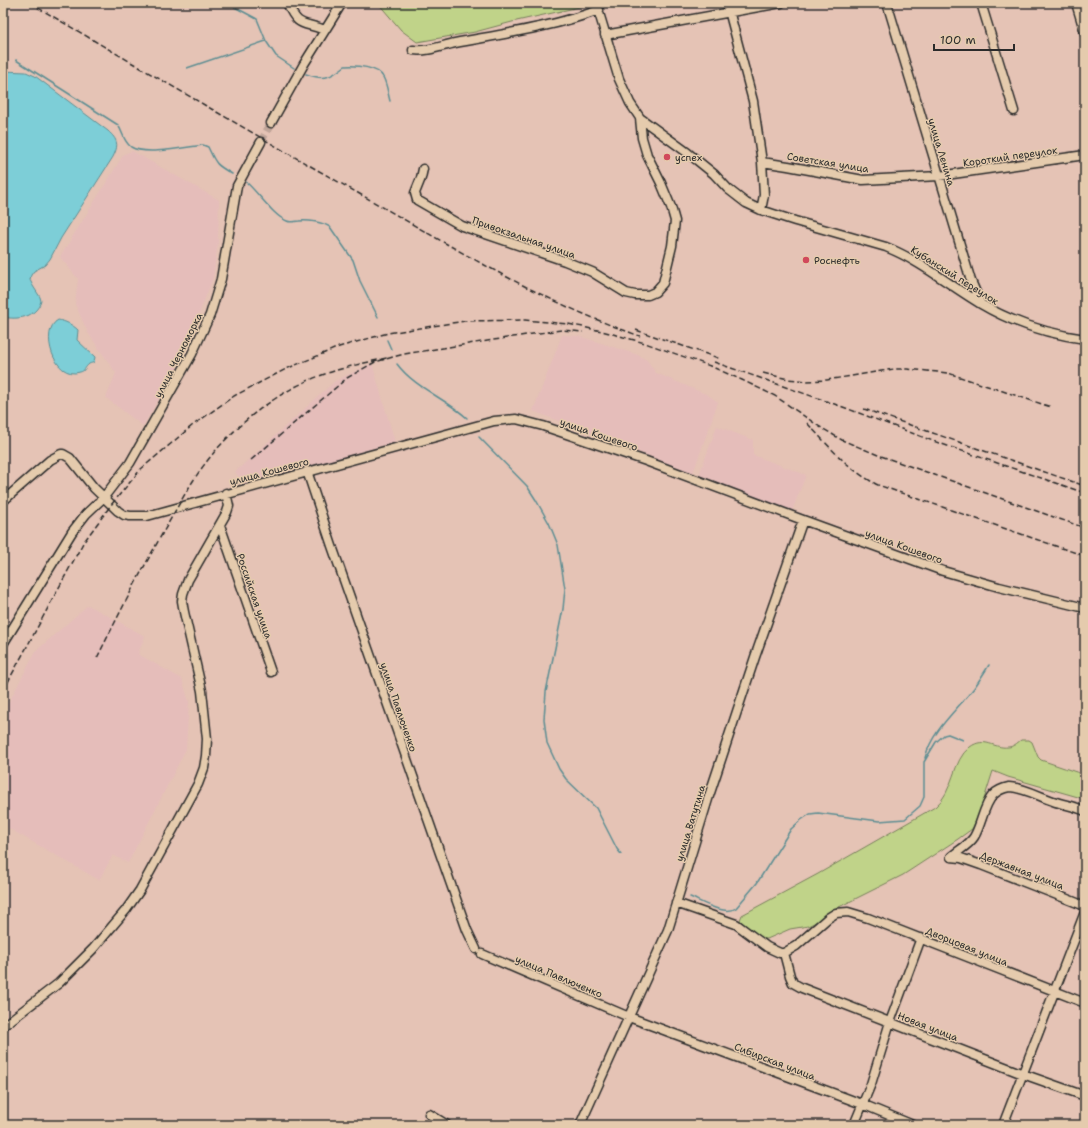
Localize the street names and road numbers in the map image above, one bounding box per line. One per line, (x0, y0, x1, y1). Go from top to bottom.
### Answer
street label: улица Ленина (925, 117, 958, 188)
street label: Короткий переулок (962, 143, 1059, 170)
street label: Советская улица (786, 150, 871, 176)
street label: Привокзальная улица (470, 214, 578, 262)
street label: Кубанский переулок (908, 243, 1002, 308)
street label: улица Черноморка (151, 310, 206, 400)
street label: улица Кошевого (558, 415, 639, 454)
street label: улица Кошевого (228, 455, 310, 488)
street label: улица Кошевого (863, 526, 944, 566)
street label: Российская улица (234, 552, 275, 641)
street label: улица Павлюченко (377, 661, 420, 753)
street label: улица Ватутина (673, 783, 709, 863)
street label: Державная улица (978, 848, 1066, 893)
street label: Дворцовая улица (924, 924, 1010, 969)
street label: улица Павлюченко (513, 952, 604, 1001)
street label: Новая улица (896, 1009, 961, 1044)
street label: Сибирская улица (732, 1040, 818, 1083)

